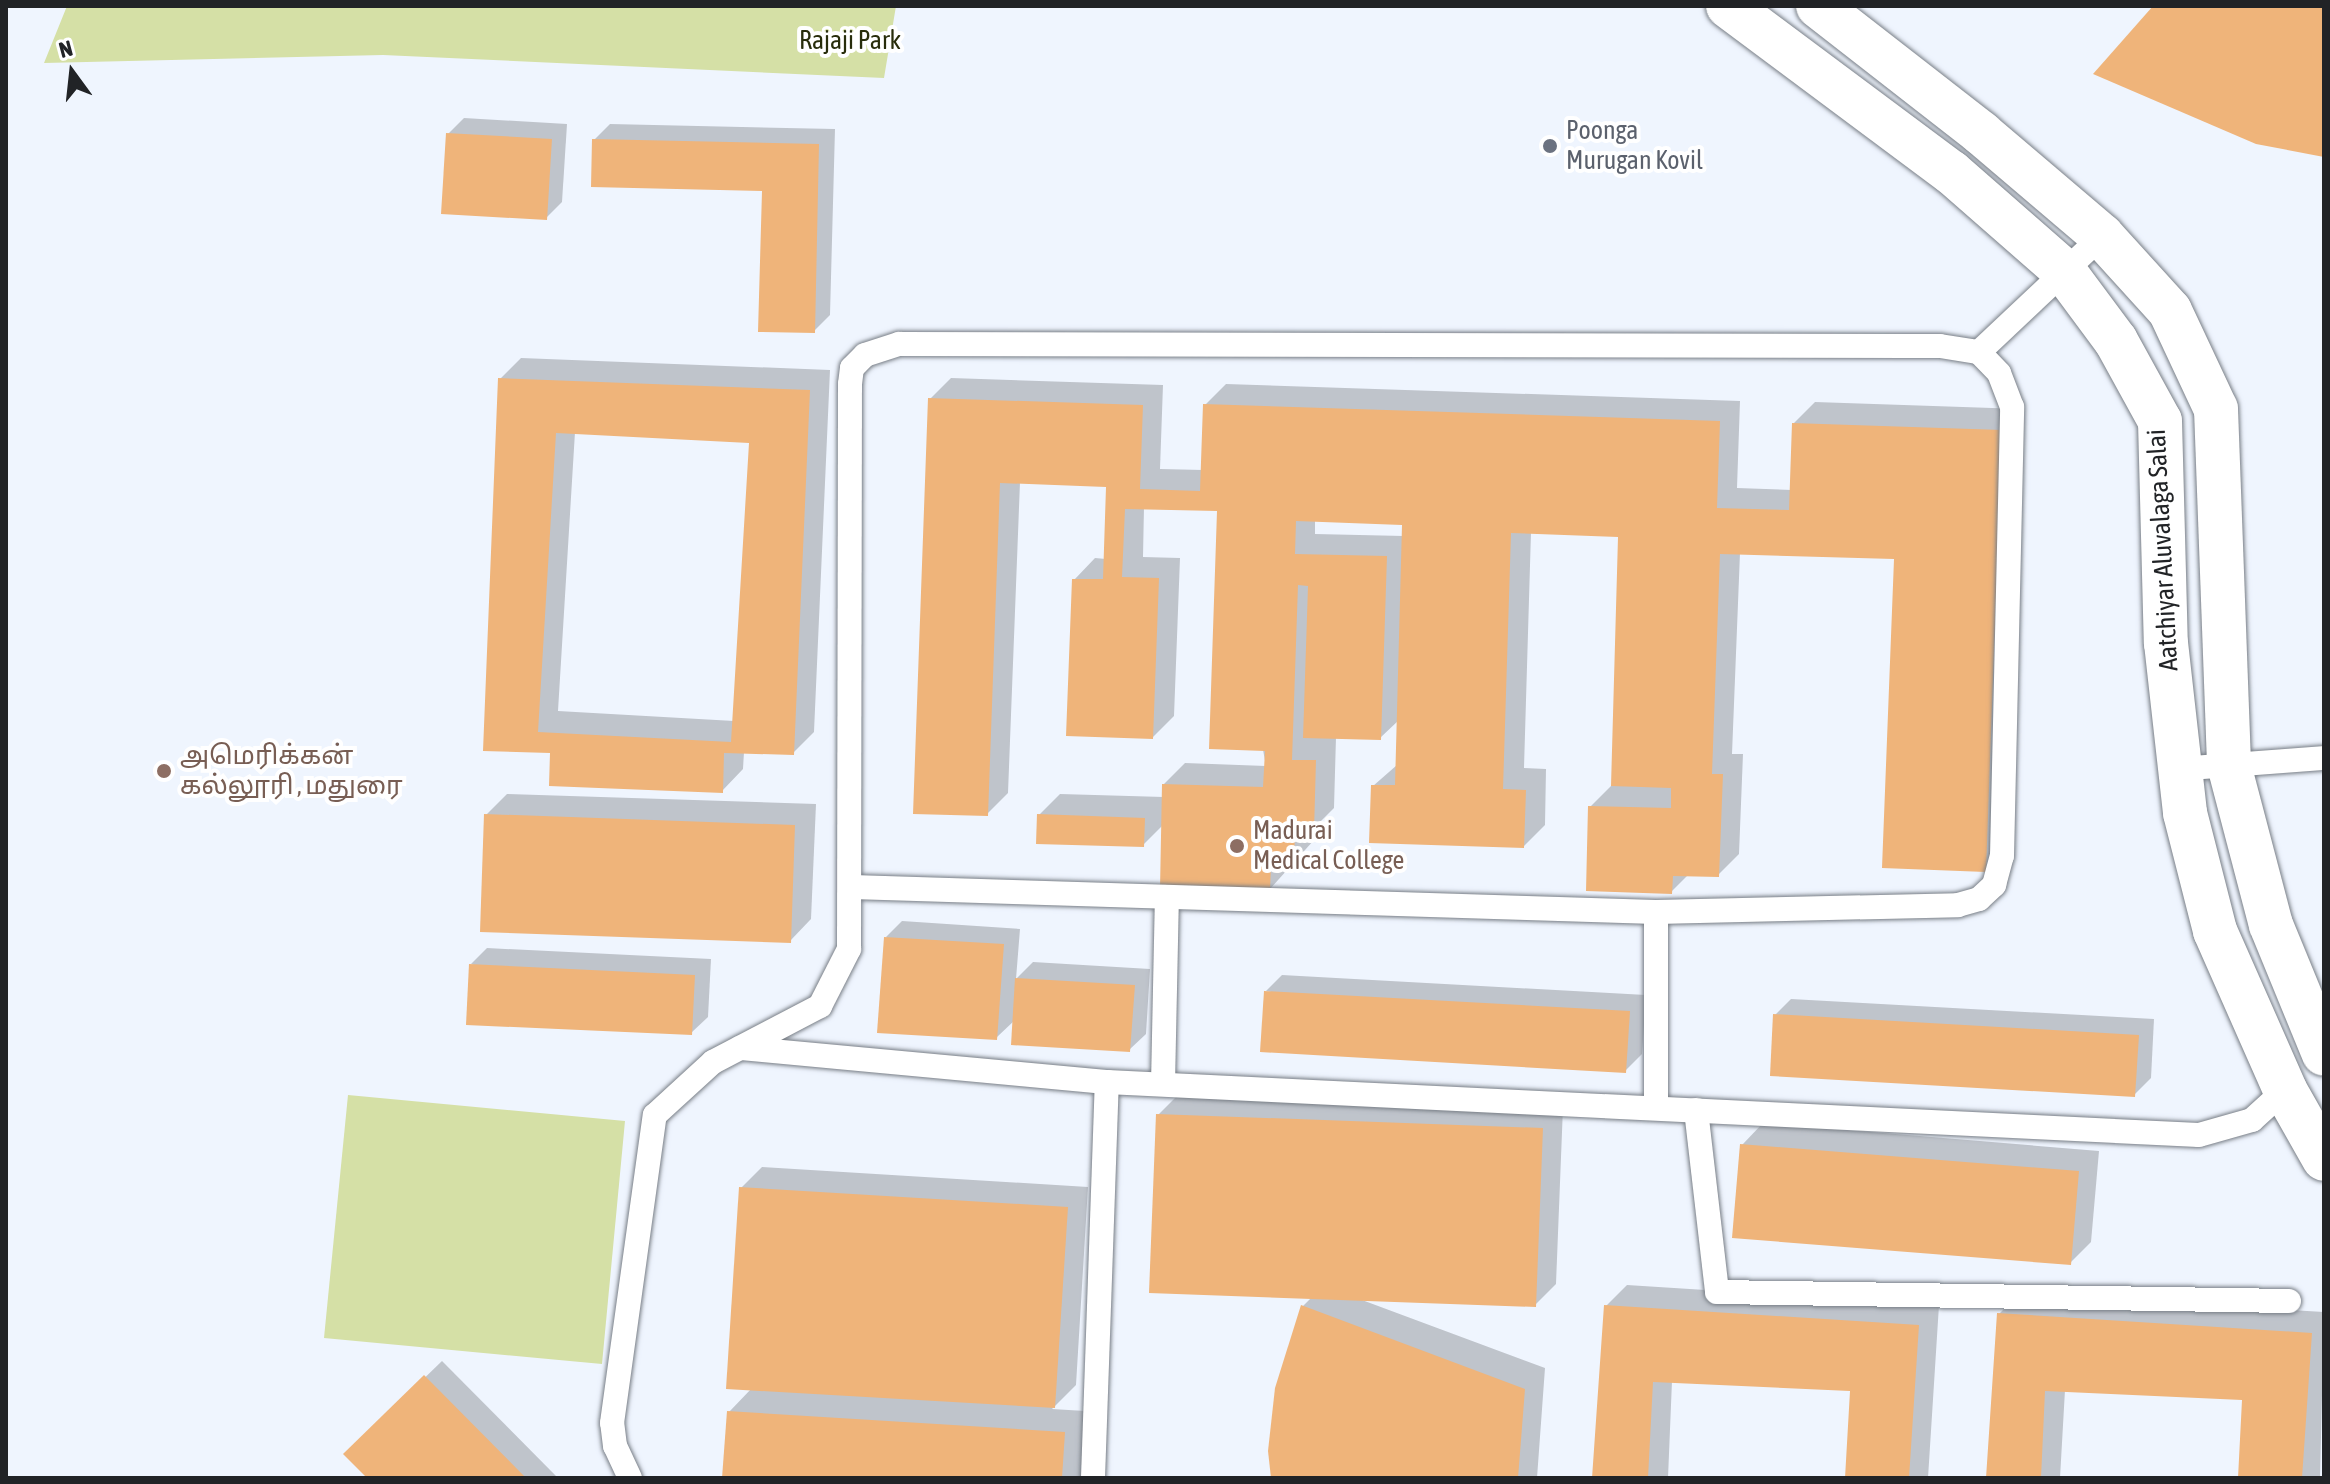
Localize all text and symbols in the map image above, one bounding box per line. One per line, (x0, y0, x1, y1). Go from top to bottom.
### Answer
park label: Rajaji Park (799, 25, 901, 57)
north arrow (32, 32, 112, 112)
text: N (56, 35, 75, 63)
place label: Poonga Murugan Kovil (1566, 115, 1703, 176)
marker: Poonga Murugan Kovil (1541, 137, 1559, 155)
street label: Aatchiyar Aluvalaga Salai (2141, 428, 2185, 672)
place label: அமெரிக்கன் கல்லூரி , மதுரை (180, 740, 403, 802)
marker: அமெரிக்கன் கல்லூரி , மதுரை (155, 762, 173, 780)
place label: Madurai Medical College (1253, 815, 1404, 876)
marker: Madurai Medical College (1228, 837, 1246, 855)

